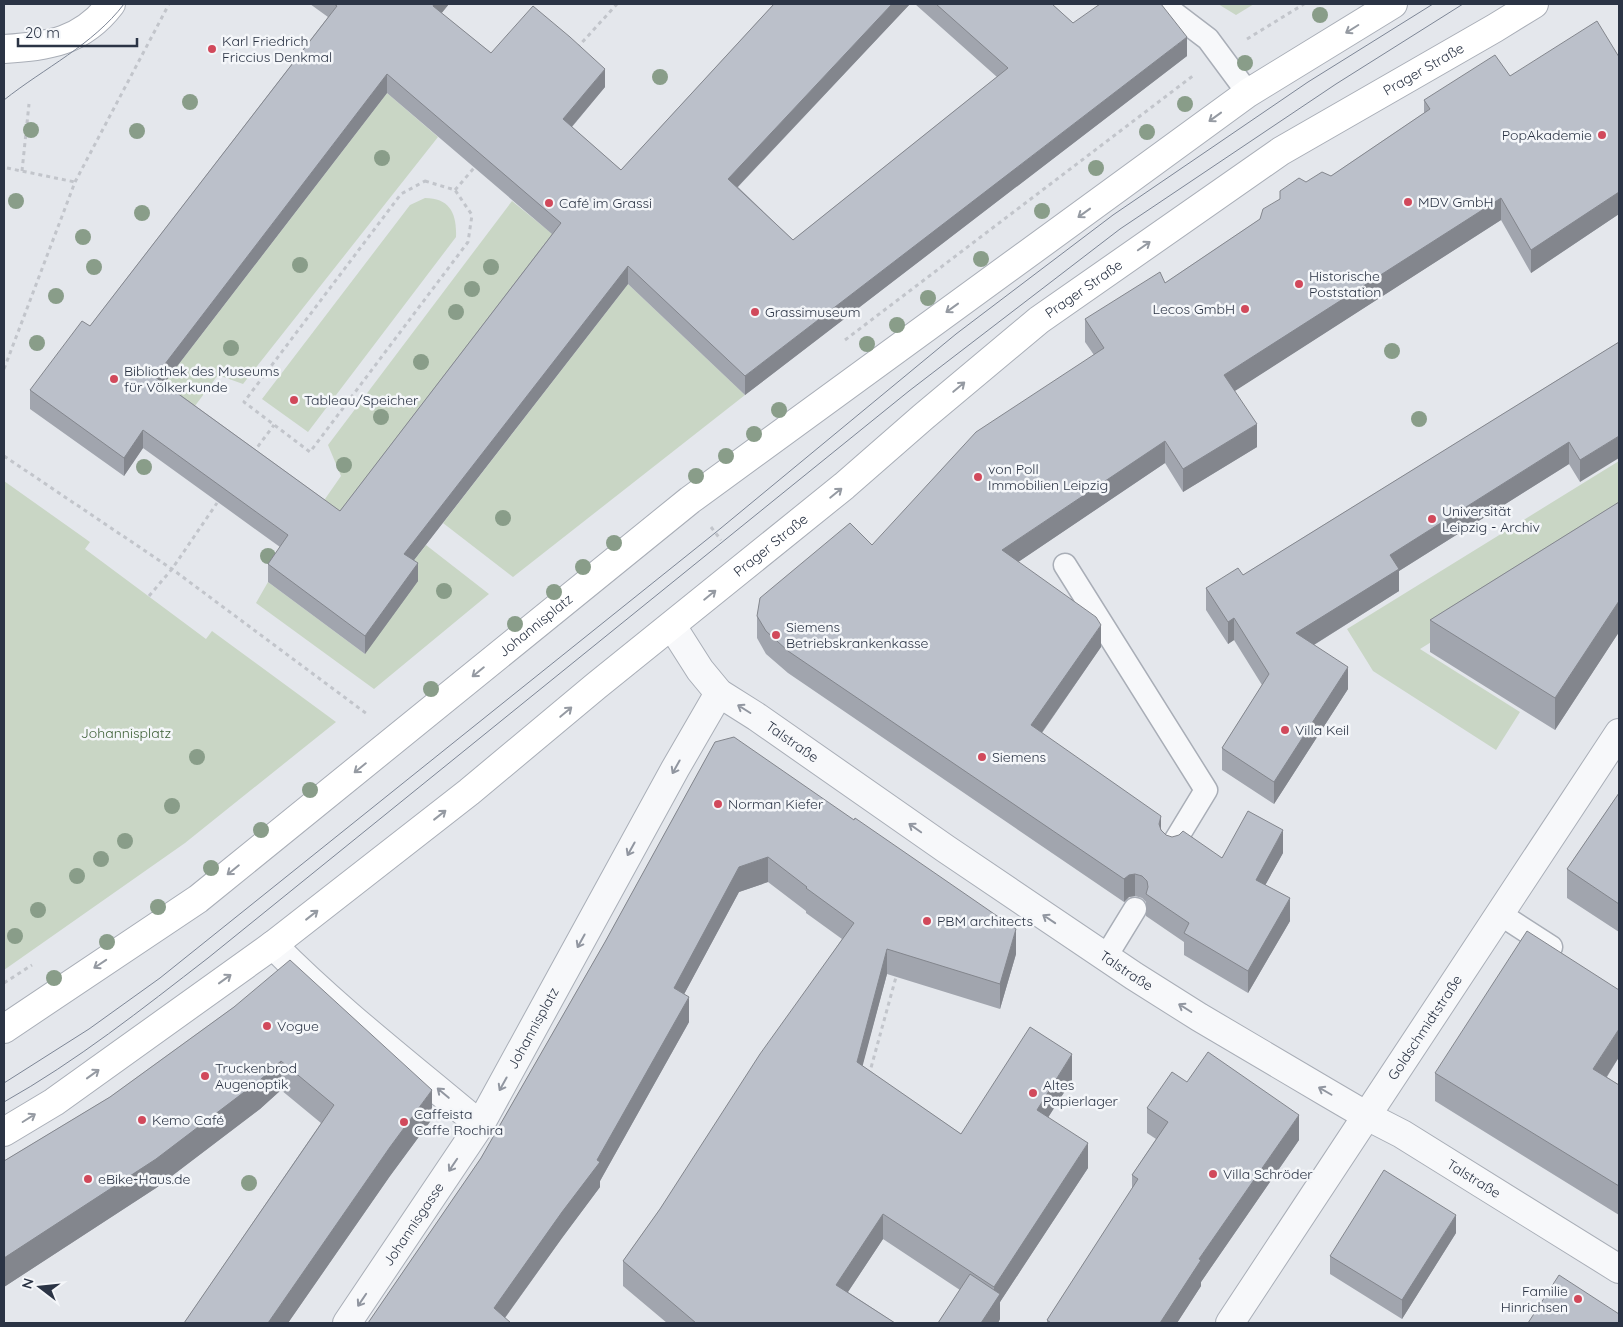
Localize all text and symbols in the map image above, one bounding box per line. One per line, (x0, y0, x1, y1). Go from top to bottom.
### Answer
scale bar (18, 15, 136, 47)
text: 20 m (25, 23, 60, 42)
one-way arrow (1345, 24, 1359, 35)
place label: Karl Friedrich Friccius Denkmal (222, 32, 332, 66)
street label: Prager Straße (1380, 39, 1467, 99)
marker: Karl Friedrich Friccius Denkmal (206, 43, 218, 55)
one-way arrow (1209, 112, 1223, 122)
place label: PopAkademie (1502, 126, 1592, 144)
marker: PopAkademie (1596, 129, 1608, 141)
place label: MDV GmbH (1418, 193, 1494, 211)
place label: Café im Grassi (559, 194, 652, 212)
marker: MDV GmbH (1402, 196, 1414, 208)
marker: Café im Grassi (543, 197, 555, 209)
one-way arrow (1077, 208, 1091, 218)
one-way arrow (1137, 241, 1151, 251)
street label: Prager Straße (1041, 256, 1126, 322)
place label: Historische Poststation (1309, 267, 1381, 301)
marker: Historische Poststation (1293, 278, 1305, 290)
place label: Lecos GmbH (1152, 300, 1235, 318)
place label: Grassimuseum (765, 303, 861, 321)
one-way arrow (945, 303, 959, 313)
marker: Lecos GmbH (1239, 303, 1251, 315)
marker: Grassimuseum (749, 306, 761, 318)
place label: Bibliothek des Museums für Völkerkunde (124, 362, 279, 396)
marker: Bibliothek des Museums für Völkerkunde (108, 373, 120, 385)
one-way arrow (952, 381, 965, 392)
place label: Tableau/Speicher (304, 391, 419, 409)
marker: Tableau/Speicher (288, 394, 300, 406)
place label: von Poll Immobilien Leipzig (988, 460, 1108, 494)
marker: von Poll Immobilien Leipzig (972, 471, 984, 483)
one-way arrow (829, 488, 842, 499)
place label: Universität Leipzig - Archiv (1442, 502, 1540, 536)
street label: Prager Straße (730, 510, 811, 581)
marker: Universität Leipzig - Archiv (1426, 513, 1438, 525)
street label: Johannisplatz (495, 590, 576, 661)
one-way arrow (703, 590, 716, 601)
place label: Siemens Betriebskrankenkasse (786, 618, 929, 652)
marker: Siemens Betriebskrankenkasse (770, 629, 782, 641)
one-way arrow (471, 667, 484, 678)
one-way arrow (738, 704, 752, 714)
one-way arrow (559, 706, 572, 717)
street label: Talstraße (762, 717, 822, 766)
place label: Villa Keil (1295, 721, 1349, 739)
park label: Johannisplatz (81, 724, 171, 742)
marker: Villa Keil (1279, 724, 1291, 736)
place label: Siemens (992, 748, 1046, 766)
marker: Siemens (976, 751, 988, 763)
one-way arrow (670, 760, 680, 774)
one-way arrow (353, 763, 366, 774)
place label: Norman Kiefer (728, 795, 824, 813)
marker: Norman Kiefer (712, 798, 724, 810)
one-way arrow (433, 809, 446, 820)
one-way arrow (908, 823, 922, 833)
one-way arrow (626, 841, 635, 856)
one-way arrow (227, 865, 240, 876)
one-way arrow (305, 909, 318, 920)
place label: PBM architects (937, 912, 1033, 930)
one-way arrow (1042, 914, 1056, 924)
marker: PBM architects (921, 915, 933, 927)
one-way arrow (575, 934, 585, 948)
street label: Talstraße (1096, 946, 1156, 995)
one-way arrow (94, 959, 108, 969)
street label: Goldschmidtstraße (1384, 971, 1466, 1083)
one-way arrow (218, 974, 232, 984)
street label: Johannisplatz (503, 984, 563, 1072)
one-way arrow (1178, 1003, 1192, 1014)
place label: Vogue (277, 1017, 319, 1035)
marker: Vogue (261, 1020, 273, 1032)
place label: Truckenbrod Augenoptik (215, 1059, 297, 1093)
one-way arrow (86, 1069, 100, 1079)
marker: Truckenbrod Augenoptik (199, 1070, 211, 1082)
one-way arrow (497, 1076, 507, 1091)
place label: Altes Papierlager (1043, 1076, 1119, 1110)
one-way arrow (1318, 1086, 1332, 1096)
marker: Altes Papierlager (1027, 1087, 1039, 1099)
one-way arrow (437, 1088, 450, 1099)
place label: Caffeista Caffe Rochira (414, 1105, 503, 1139)
place label: Kemo Café (152, 1111, 224, 1129)
one-way arrow (22, 1113, 36, 1123)
marker: Kemo Café (136, 1114, 148, 1126)
marker: Caffeista Caffe Rochira (398, 1116, 410, 1128)
street label: Talstraße (1443, 1155, 1504, 1202)
one-way arrow (448, 1158, 458, 1172)
place label: Villa Schröder (1223, 1165, 1313, 1183)
marker: Villa Schröder (1207, 1168, 1219, 1180)
place label: eBike-Haus.de (98, 1170, 191, 1188)
marker: eBike-Haus.de (82, 1173, 94, 1185)
street label: Johannisgasse (379, 1179, 448, 1269)
north arrow (15, 1262, 65, 1312)
text: N (17, 1276, 38, 1291)
place label: Familie Hinrichsen (1501, 1282, 1568, 1316)
one-way arrow (357, 1293, 368, 1307)
marker: Familie Hinrichsen (1572, 1293, 1584, 1305)

